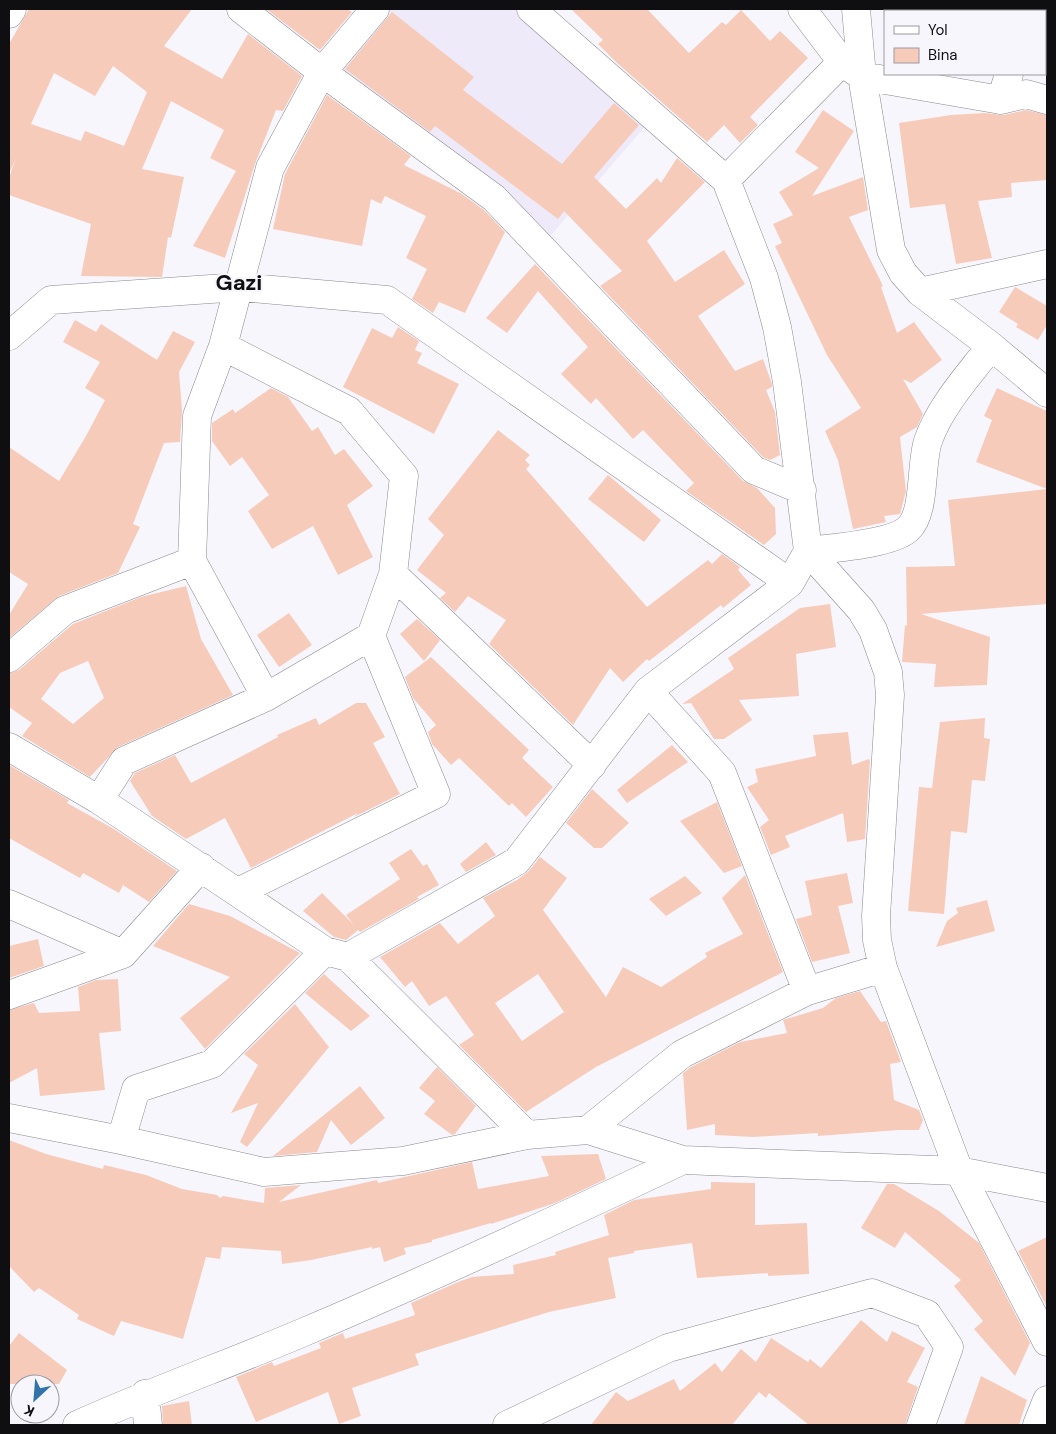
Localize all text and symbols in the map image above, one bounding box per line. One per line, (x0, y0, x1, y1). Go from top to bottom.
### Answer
legend (884, 10, 1046, 75)
text: Yol (928, 20, 948, 40)
text: Bina (928, 45, 957, 65)
district label: Gazi (216, 268, 262, 297)
north arrow (10, 1374, 60, 1424)
text: K (21, 1401, 37, 1421)

